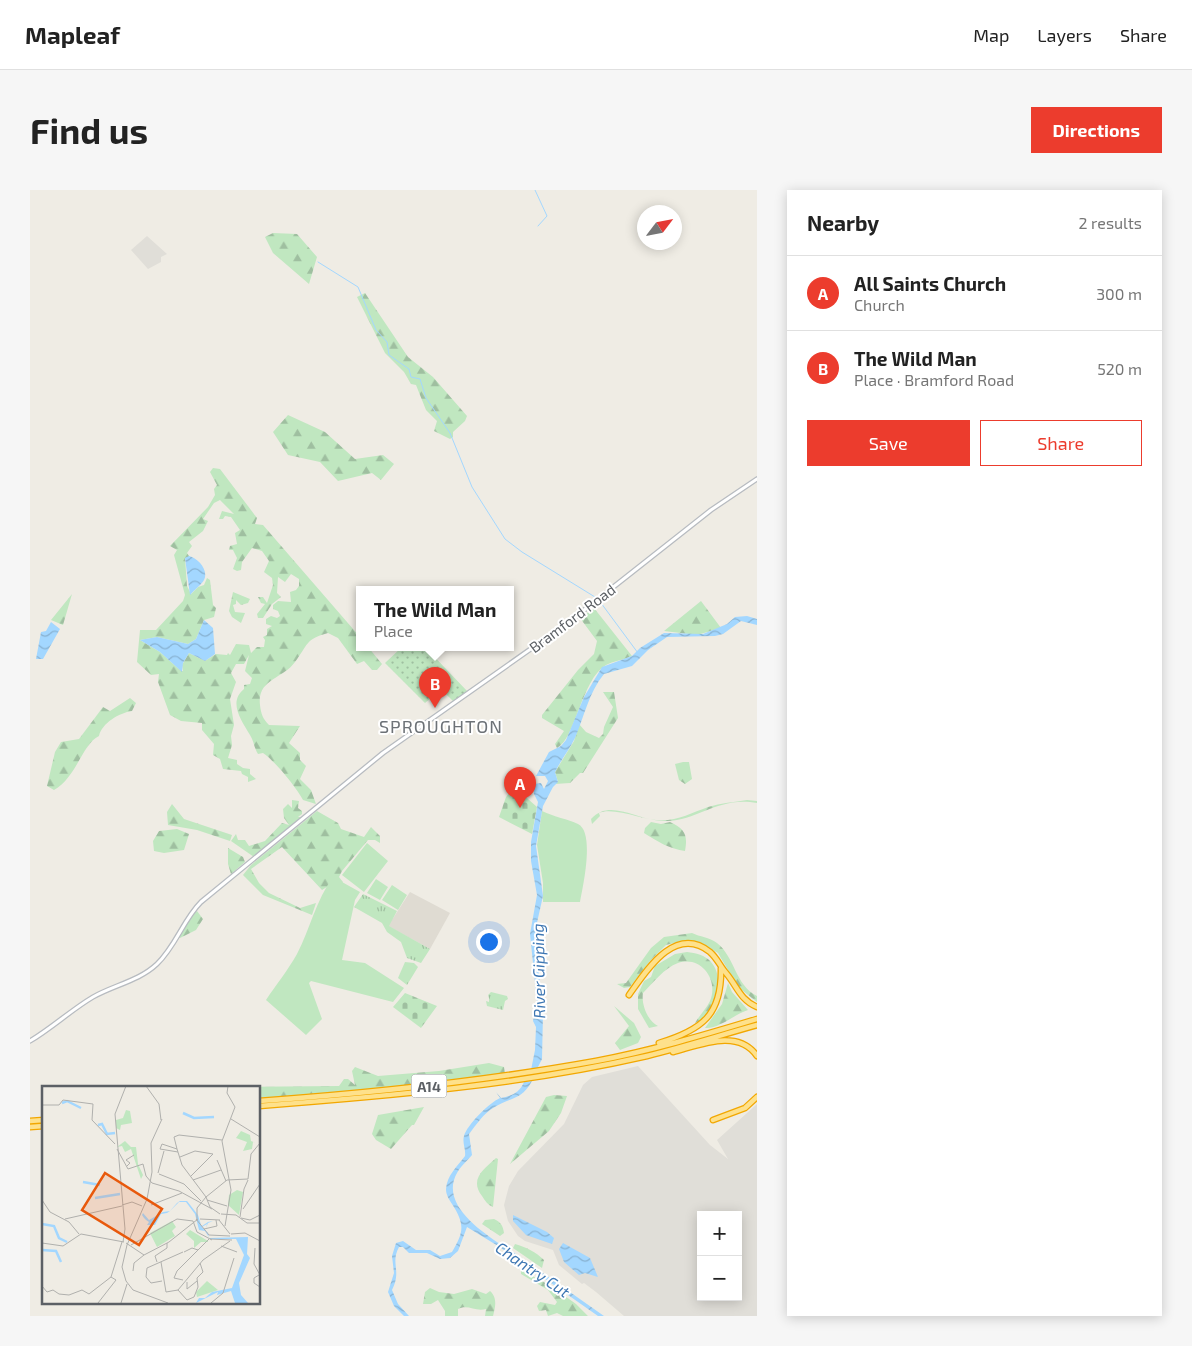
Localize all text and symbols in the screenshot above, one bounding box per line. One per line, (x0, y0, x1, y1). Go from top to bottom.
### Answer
text: Mapleaf (25, 20, 120, 49)
text: Map (973, 24, 1009, 46)
text: Layers (1037, 24, 1092, 46)
text: Share (1120, 24, 1167, 46)
button: Directions (1031, 107, 1162, 153)
text: Find us (30, 109, 148, 151)
north arrow (637, 205, 682, 250)
text: Nearby (807, 210, 879, 235)
text: 2 results (1079, 213, 1142, 232)
text: All Saints Church (854, 272, 1006, 295)
text: A (818, 284, 828, 303)
text: 300 m (1096, 284, 1142, 303)
text: Church (854, 295, 905, 314)
text: The Wild Man (854, 347, 977, 370)
text: B (818, 359, 828, 378)
text: 520 m (1097, 359, 1142, 378)
text: Place · Bramford Road (854, 370, 1014, 389)
button: Save (807, 420, 970, 466)
button: Share (980, 420, 1142, 466)
street label: Bramford Road (525, 580, 619, 656)
popup (356, 586, 514, 651)
text: The Wild Man (374, 598, 496, 621)
text: Place (374, 621, 413, 640)
pin: B (419, 667, 451, 708)
district label: SPROUGHTON (379, 715, 503, 737)
pin: A (504, 767, 536, 808)
water label: River Gipping (528, 923, 548, 1019)
your location (476, 929, 502, 955)
road number: A14 (412, 1074, 446, 1098)
inset map (42, 1086, 260, 1304)
map controls (697, 1211, 742, 1301)
button: + (697, 1211, 742, 1256)
water label: Chantry Cut (492, 1237, 575, 1302)
button: − (697, 1256, 742, 1301)

